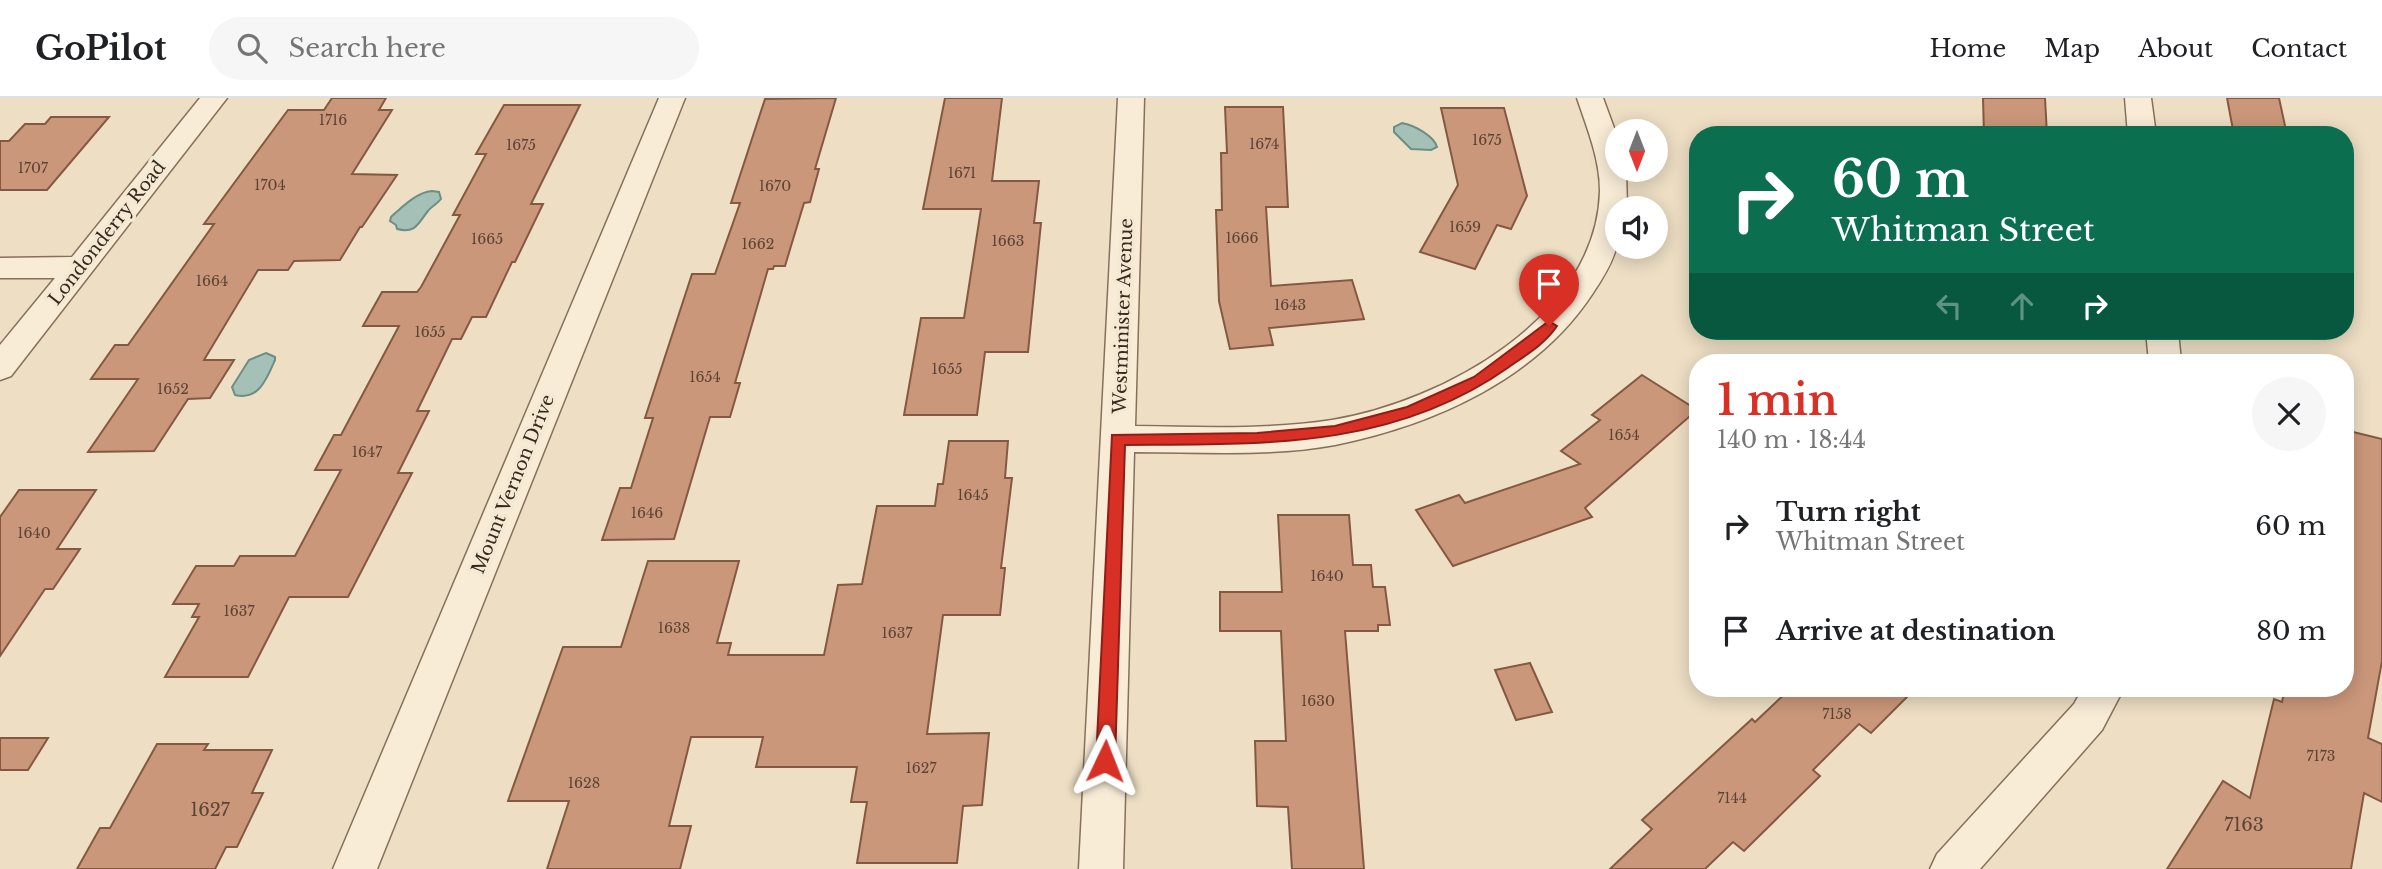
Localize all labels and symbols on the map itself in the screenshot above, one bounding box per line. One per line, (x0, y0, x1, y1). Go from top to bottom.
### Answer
house number: 1716 (319, 111, 347, 129)
north arrow (1605, 119, 1668, 182)
house number: 1675 (1472, 131, 1502, 149)
house number: 1674 (1249, 135, 1279, 153)
house number: 1675 (506, 136, 536, 154)
street label: Londonderry Road (44, 156, 170, 310)
house number: 1707 (18, 159, 49, 177)
house number: 1671 (948, 164, 976, 182)
house number: 1704 (254, 176, 286, 194)
house number: 1670 (759, 177, 791, 195)
street label: Westminister Avenue (1109, 218, 1137, 415)
house number: 1659 (1449, 218, 1481, 236)
house number: 1666 (1225, 229, 1259, 247)
house number: 1665 (471, 230, 503, 248)
house number: 1663 (992, 232, 1024, 250)
house number: 1662 (742, 235, 774, 253)
pin (1519, 254, 1579, 326)
house number: 1664 (196, 272, 228, 290)
house number: 1643 (1274, 296, 1306, 314)
house number: 1655 (414, 323, 446, 341)
house number: 1655 (931, 360, 963, 378)
house number: 1654 (689, 368, 721, 386)
house number: 1652 (157, 380, 189, 398)
street label: Mount Vernon Drive (467, 391, 559, 577)
house number: 1654 (1608, 426, 1640, 444)
house number: 1647 (352, 443, 383, 461)
house number: 1645 (957, 486, 989, 504)
house number: 1646 (631, 504, 663, 522)
house number: 1640 (17, 524, 51, 542)
house number: 1640 (1310, 567, 1344, 585)
house number: 1637 (224, 602, 255, 620)
house number: 1638 (658, 619, 690, 637)
house number: 1637 (882, 624, 913, 642)
house number: 1630 (1301, 692, 1335, 710)
house number: 7158 (1822, 705, 1852, 723)
position arrow (1068, 724, 1142, 798)
house number: 7173 (2307, 747, 2335, 765)
house number: 1627 (906, 759, 937, 777)
house number: 1628 (568, 774, 600, 792)
house number: 7144 (1717, 789, 1747, 807)
house number: 1627 (190, 799, 231, 821)
house number: 7163 (2224, 814, 2264, 836)

